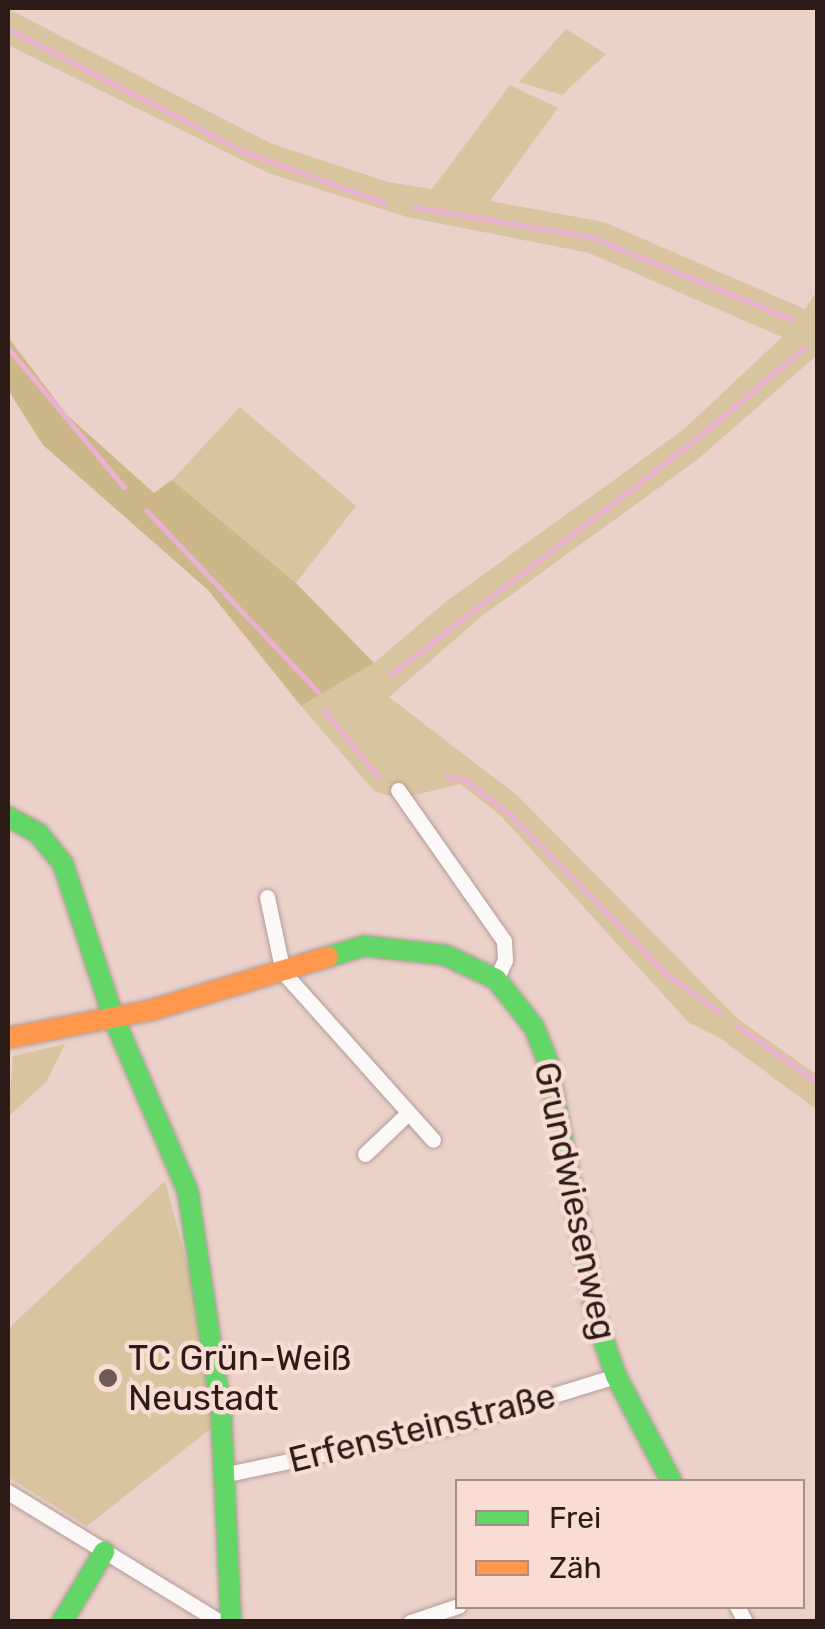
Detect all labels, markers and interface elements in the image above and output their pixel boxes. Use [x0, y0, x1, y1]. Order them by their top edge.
street label: Grundwiesenweg [525, 1058, 625, 1344]
place label: TC Grün-Weiß Neustadt [128, 1337, 351, 1419]
marker: TC Grün-Weiß Neustadt [97, 1367, 119, 1389]
street label: Erfensteinstraße [284, 1375, 560, 1481]
legend [455, 1479, 805, 1609]
text: Frei [549, 1500, 601, 1536]
text: Zäh [549, 1550, 602, 1586]

